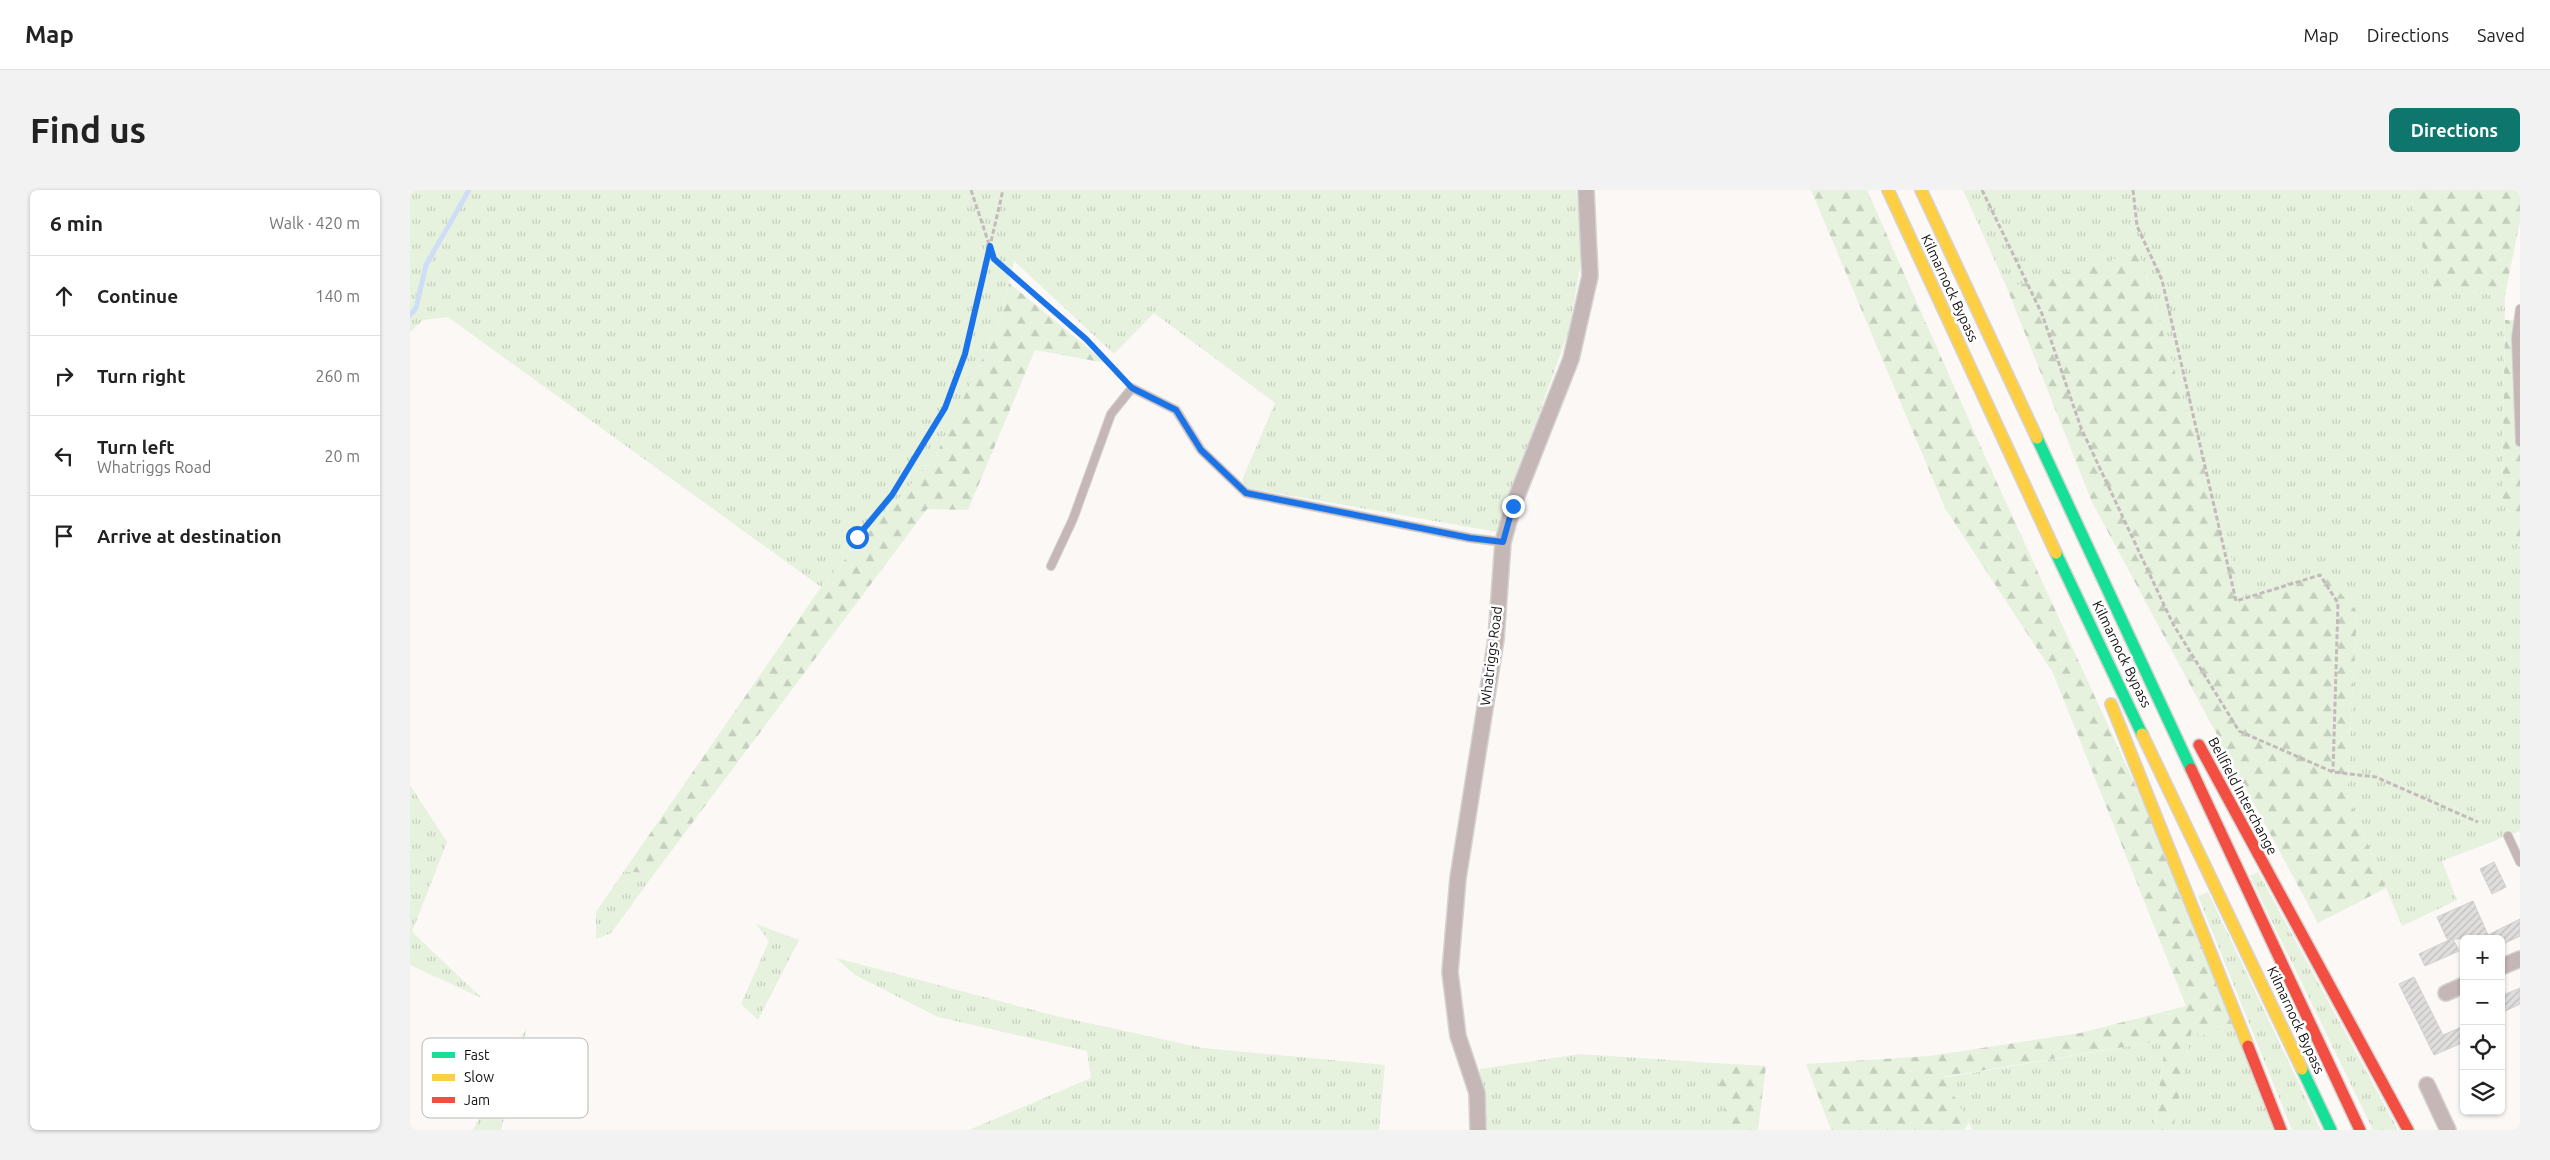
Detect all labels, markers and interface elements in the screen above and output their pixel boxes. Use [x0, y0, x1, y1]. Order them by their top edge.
text: Map [25, 21, 74, 48]
text: Map [2303, 25, 2339, 45]
text: Directions [2367, 25, 2449, 45]
text: Saved [2477, 25, 2525, 45]
button: Directions [2389, 108, 2520, 152]
text: Find us [30, 110, 146, 150]
text: 6 min [50, 211, 103, 235]
text: Walk · 420 m [269, 214, 360, 232]
street label: Kilmarnock Bypass [1918, 232, 1982, 344]
icon: ahead [50, 282, 78, 310]
text: Continue [97, 285, 178, 307]
text: 140 m [315, 287, 360, 305]
icon: right [50, 362, 78, 390]
text: Turn right [97, 365, 185, 387]
text: 260 m [315, 367, 360, 385]
text: Turn left [97, 436, 175, 458]
icon: left [50, 442, 78, 470]
text: 20 m [324, 447, 360, 465]
text: Whatriggs Road [97, 458, 211, 476]
route end [1502, 495, 1525, 518]
icon: arrive [50, 522, 78, 550]
text: Arrive at destination [97, 525, 282, 547]
route start [846, 526, 869, 549]
street label: Kilmarnock Bypass [2089, 598, 2155, 710]
street label: Whatriggs Road [1477, 605, 1505, 707]
street label: Bellfield Interchange [2205, 734, 2281, 858]
map controls [2460, 935, 2505, 1115]
button: + [2460, 935, 2505, 980]
street label: Kilmarnock Bypass [2264, 964, 2328, 1076]
button: − [2460, 980, 2505, 1025]
button: locate [2460, 1025, 2505, 1070]
legend [422, 1038, 588, 1118]
text: Fast [464, 1047, 490, 1063]
text: Slow [464, 1069, 494, 1085]
button: layers [2460, 1070, 2505, 1115]
text: Jam [464, 1092, 490, 1108]

